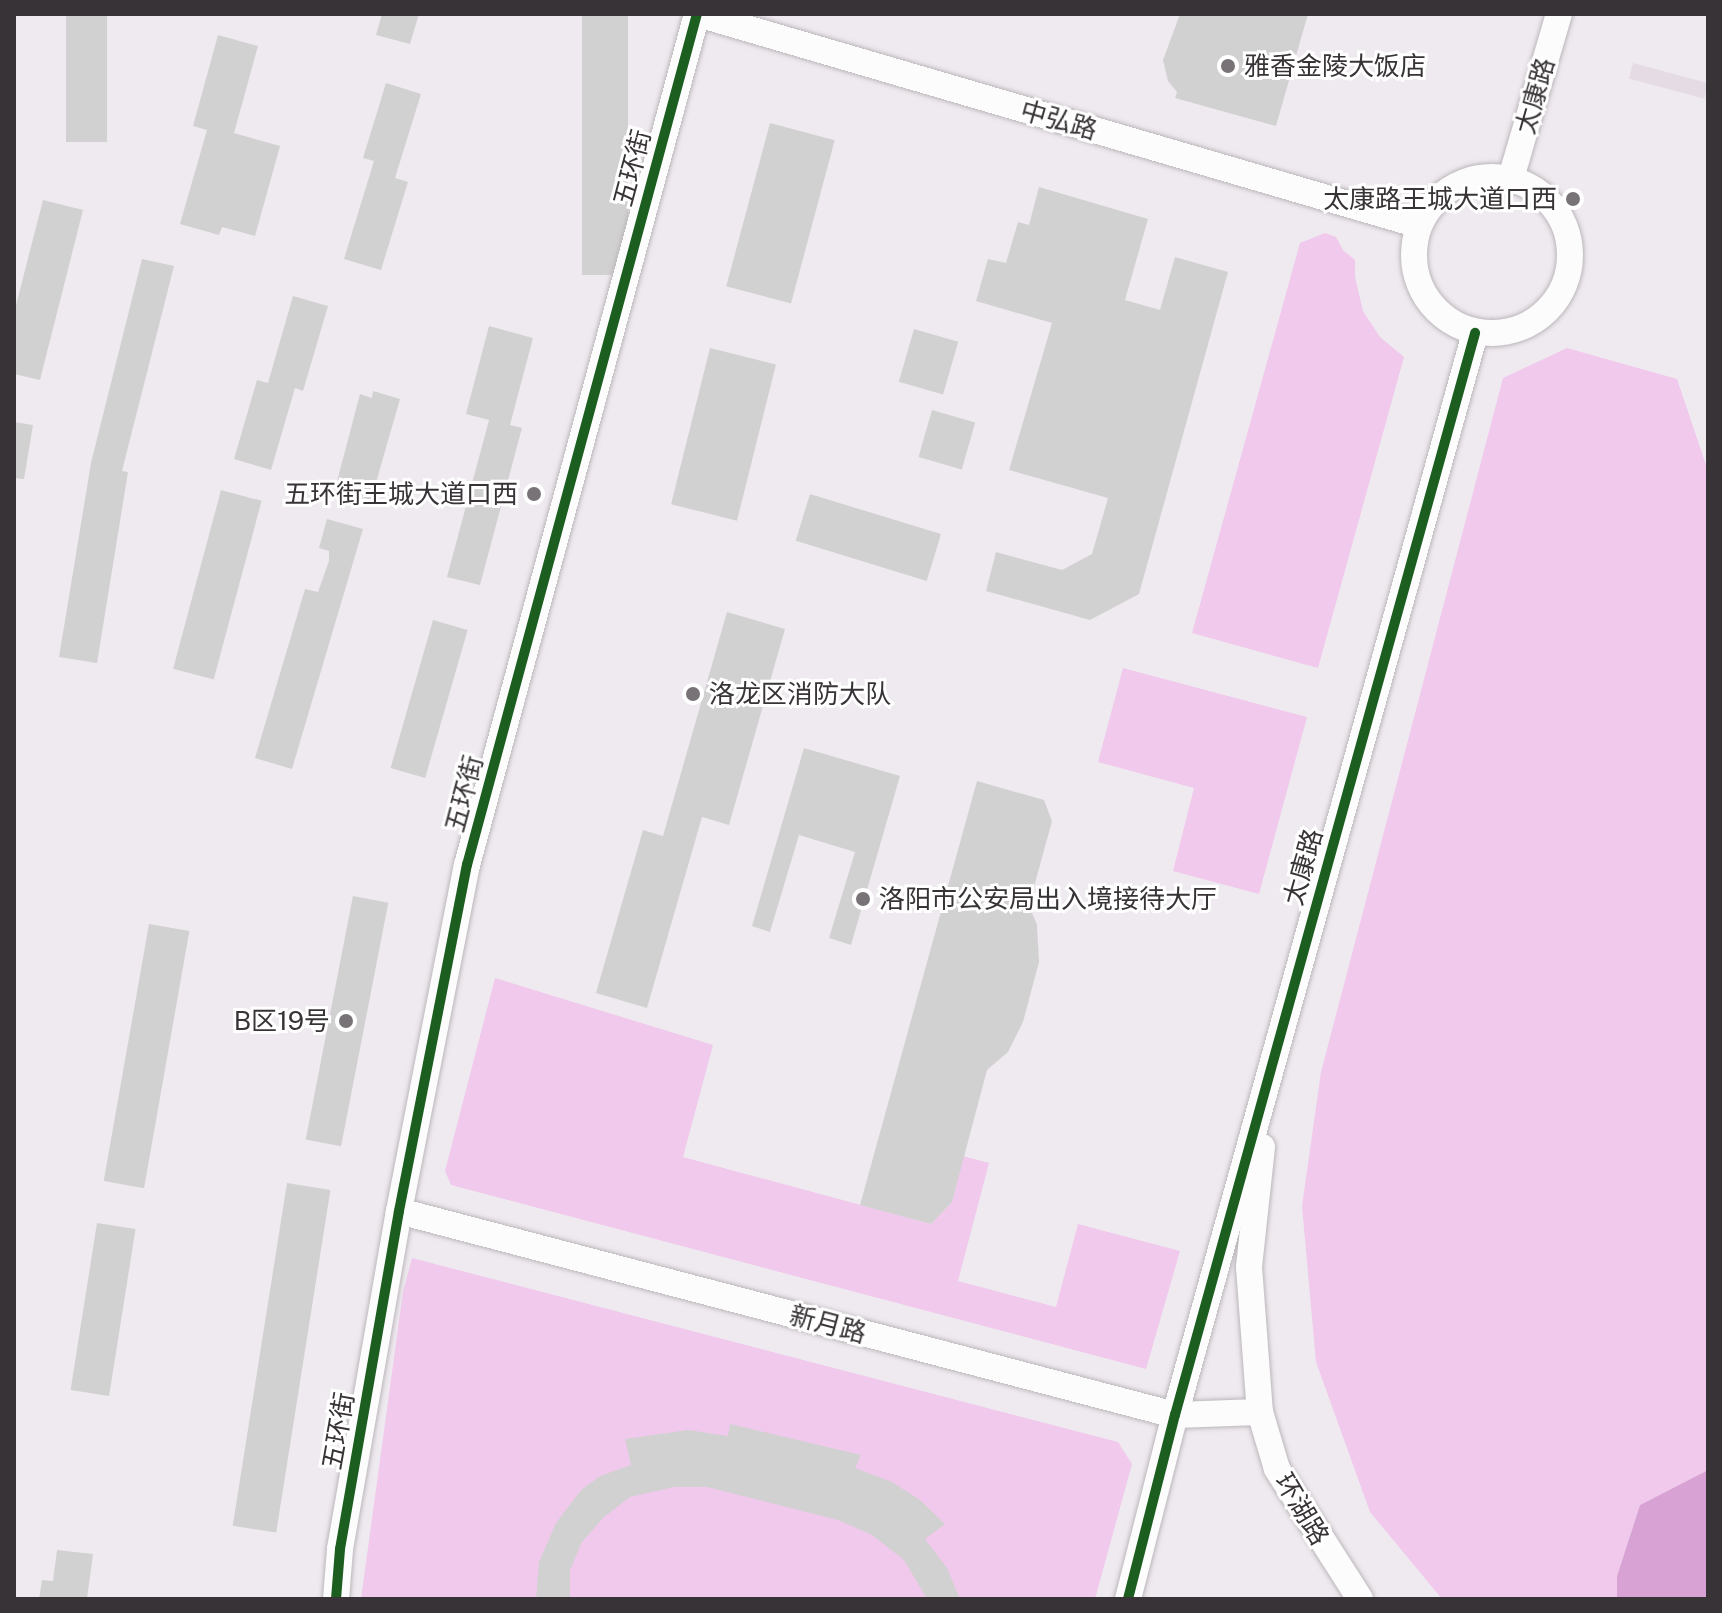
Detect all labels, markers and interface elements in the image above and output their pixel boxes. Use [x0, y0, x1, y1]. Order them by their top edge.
place label: 雅香金陵大饭店 [1244, 50, 1426, 82]
street label: 太康路 [1509, 54, 1561, 138]
marker: 雅香金陵大饭店 [1219, 57, 1237, 75]
street label: 中弘路 [1017, 94, 1101, 146]
street label: 五环街 [607, 126, 657, 210]
place label: 太康路王城大道口西 [1323, 183, 1557, 215]
marker: 太康路王城大道口西 [1564, 190, 1582, 208]
place label: 五环街王城大道口西 [284, 478, 518, 510]
marker: 五环街王城大道口西 [525, 485, 543, 503]
place label: 洛龙区消防大队 [709, 678, 891, 710]
marker: 洛龙区消防大队 [684, 685, 702, 703]
street label: 五环街 [439, 752, 489, 836]
street label: 太康路 [1277, 825, 1329, 909]
place label: 洛阳市公安局出入境接待大厅 [879, 883, 1217, 915]
marker: 洛阳市公安局出入境接待大厅 [854, 890, 872, 908]
place label: B区19号 [234, 1005, 330, 1037]
marker: B区19号 [337, 1012, 355, 1030]
street label: 新月路 [786, 1299, 870, 1349]
street label: 五环街 [316, 1390, 360, 1472]
street label: 环湖路 [1269, 1468, 1335, 1550]

